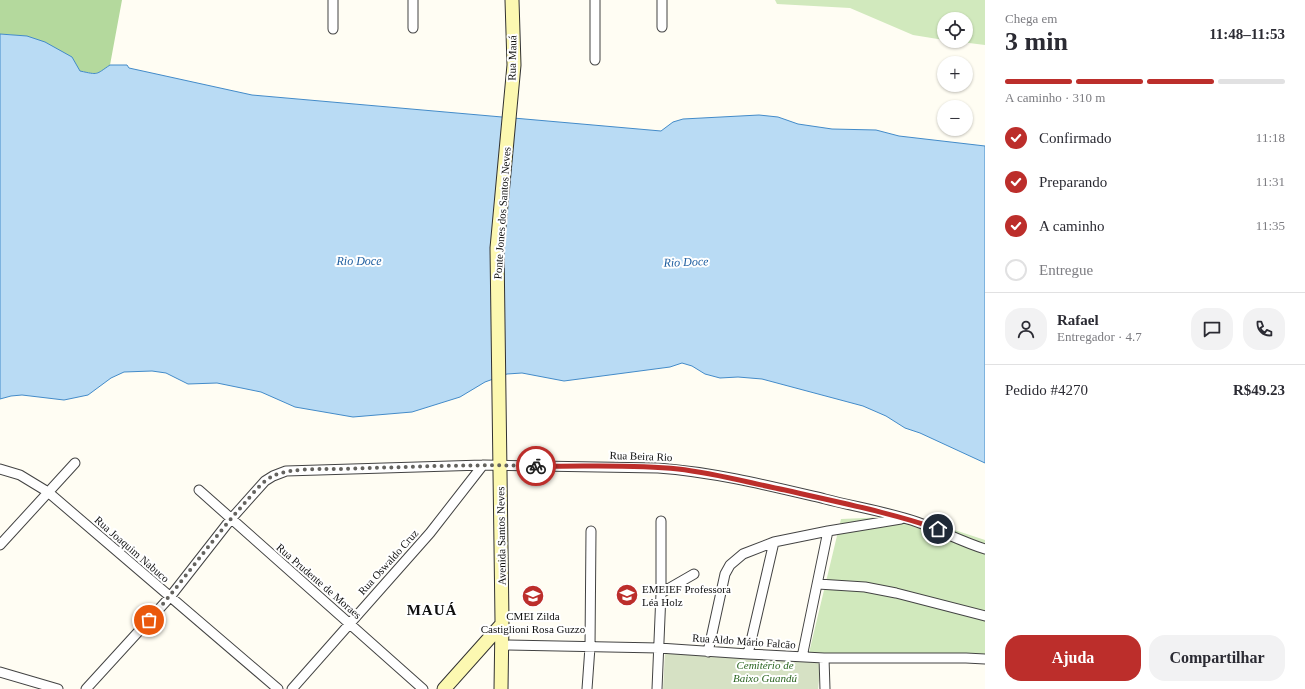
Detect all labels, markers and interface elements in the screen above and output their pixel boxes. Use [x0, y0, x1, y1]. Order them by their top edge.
text: Chega em [1005, 11, 1057, 26]
map controls [937, 12, 973, 136]
button: locate [937, 12, 973, 48]
text: 11:48–11:53 [1209, 26, 1285, 42]
text: 3 min [1005, 27, 1068, 56]
street label: Rua Mauá [506, 35, 518, 81]
button: + [937, 56, 973, 92]
text: A caminho · 310 m [1005, 90, 1105, 105]
button: − [937, 100, 973, 136]
icon: check [1005, 127, 1027, 149]
text: Confirmado [1039, 130, 1112, 146]
text: 11:18 [1256, 130, 1285, 145]
street label: Ponte Jones dos Santos Neves [491, 146, 513, 280]
icon: check [1005, 171, 1027, 193]
text: Preparando [1039, 174, 1107, 190]
text: 11:31 [1256, 174, 1285, 189]
icon: check [1005, 215, 1027, 237]
text: A caminho [1039, 218, 1104, 234]
text: 11:35 [1256, 218, 1285, 233]
water label: Rio Doce [336, 254, 382, 268]
water label: Rio Doce [662, 254, 709, 270]
text: Entregue [1039, 262, 1093, 278]
button: person [1005, 308, 1047, 350]
button: chat [1191, 308, 1233, 350]
button: phone [1243, 308, 1285, 350]
text: Rafael [1057, 312, 1099, 328]
text: Entregador · 4.7 [1057, 329, 1142, 344]
text: Pedido #4270 [1005, 382, 1088, 398]
text: R$49.23 [1233, 382, 1285, 398]
courier [516, 446, 556, 486]
street label: Rua Beira Rio [609, 449, 673, 463]
icon: bike [525, 455, 547, 477]
street label: Avenida Santos Neves [494, 487, 508, 585]
pin [921, 512, 955, 546]
street label: Rua Joaquim Nabuco [92, 513, 172, 585]
icon: home [927, 518, 949, 540]
street label: Rua Oswaldo Cruz [356, 527, 421, 597]
street label: Rua Prudente de Moraes [274, 541, 364, 621]
school or university icon: EMEIEF Professora Léa Holz [614, 582, 640, 608]
school or university icon: CMEI Zilda Castiglioni Rosa Guzzo [520, 583, 546, 609]
place label: EMEIEF Professora Léa Holz [642, 583, 731, 608]
district label: MAUÁ [407, 602, 457, 618]
pin [132, 603, 166, 637]
icon: bag [138, 609, 160, 631]
place label: CMEI Zilda Castiglioni Rosa Guzzo [481, 610, 586, 635]
street label: Rua Aldo Mário Falcão [692, 631, 797, 651]
button: Ajuda [1005, 635, 1141, 681]
button: Compartilhar [1149, 635, 1285, 681]
park label: Cemitério de Baixo Guandú [733, 659, 797, 684]

